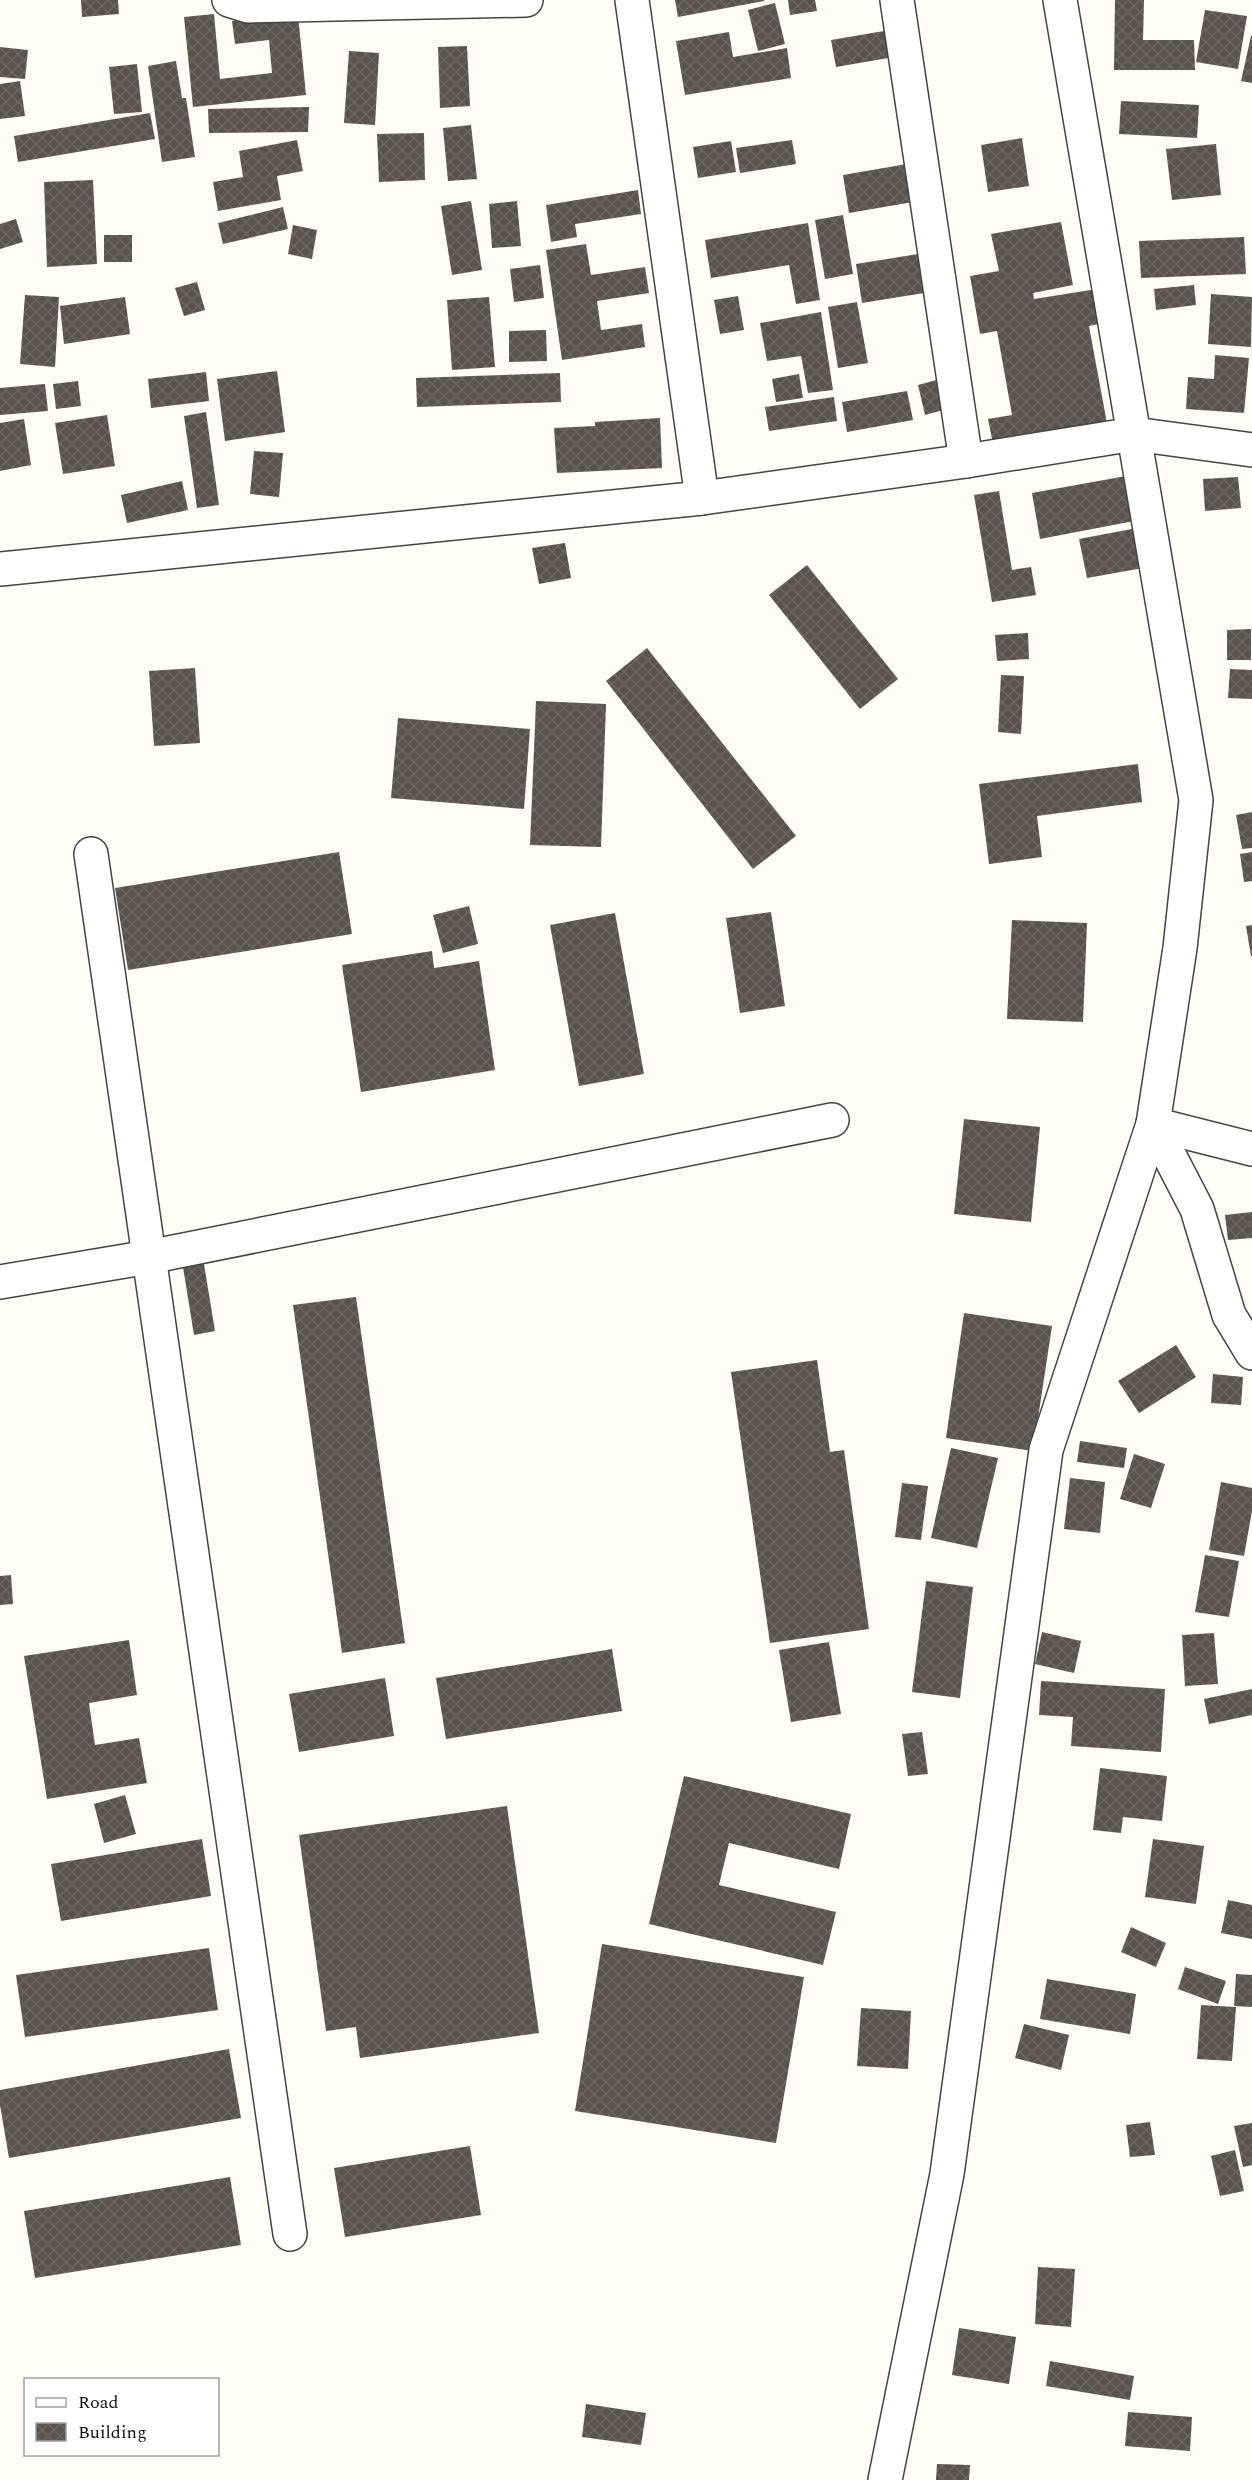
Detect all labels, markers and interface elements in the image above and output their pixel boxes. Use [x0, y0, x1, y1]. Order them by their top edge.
legend [24, 2378, 219, 2456]
text: Road [78, 2389, 119, 2416]
text: Building [78, 2419, 147, 2446]

